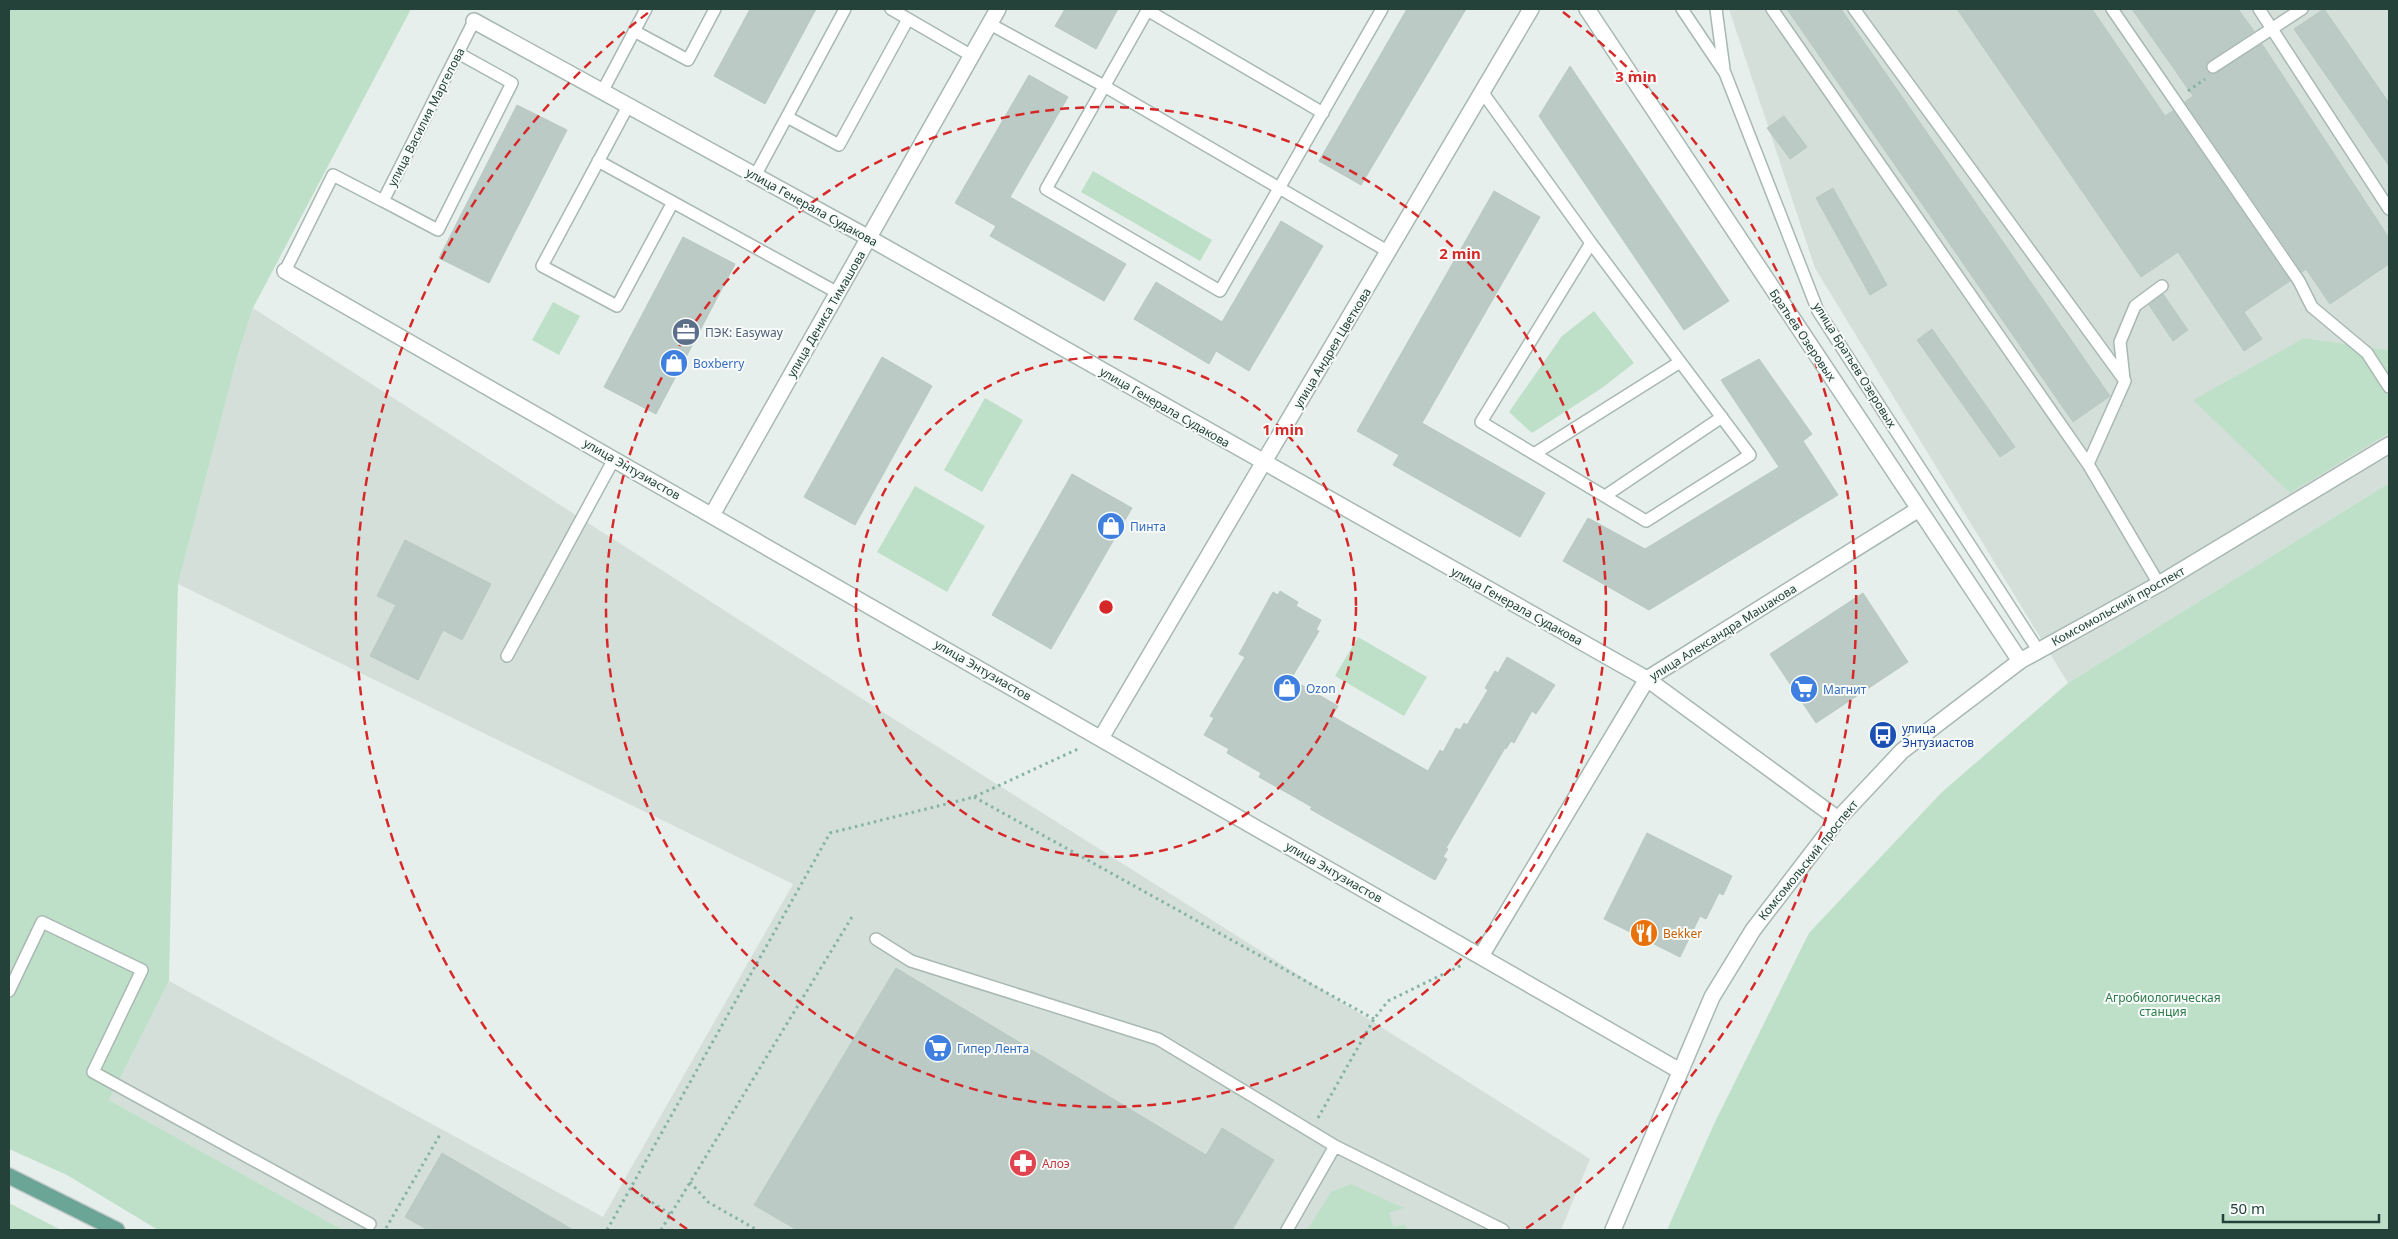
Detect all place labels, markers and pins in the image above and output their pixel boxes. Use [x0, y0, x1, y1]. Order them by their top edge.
office icon: ПЭК: Easyway [671, 317, 701, 347]
place label: ПЭК: Easyway [705, 324, 784, 341]
shop icon: Boxberry [659, 348, 689, 378]
place label: Boxberry [693, 355, 745, 372]
shop icon: Пинта [1096, 511, 1126, 541]
place label: Пинта [1130, 518, 1166, 535]
centre of rings [1097, 598, 1115, 616]
shop icon: Ozon [1272, 673, 1302, 703]
supermarket icon: Магнит [1789, 674, 1819, 704]
place label: Ozon [1306, 680, 1336, 697]
place label: Магнит [1823, 681, 1867, 698]
bus stop icon: улица Энтузиастов [1868, 720, 1898, 750]
place label: улица Энтузиастов [1902, 720, 1974, 751]
restaurant icon: Bekker [1629, 918, 1659, 948]
place label: Bekker [1663, 925, 1702, 942]
supermarket icon: Гипер Лента [923, 1033, 953, 1063]
place label: Гипер Лента [957, 1040, 1029, 1057]
pharmacy icon: Алоэ [1008, 1148, 1038, 1178]
place label: Алоэ [1042, 1155, 1070, 1172]

